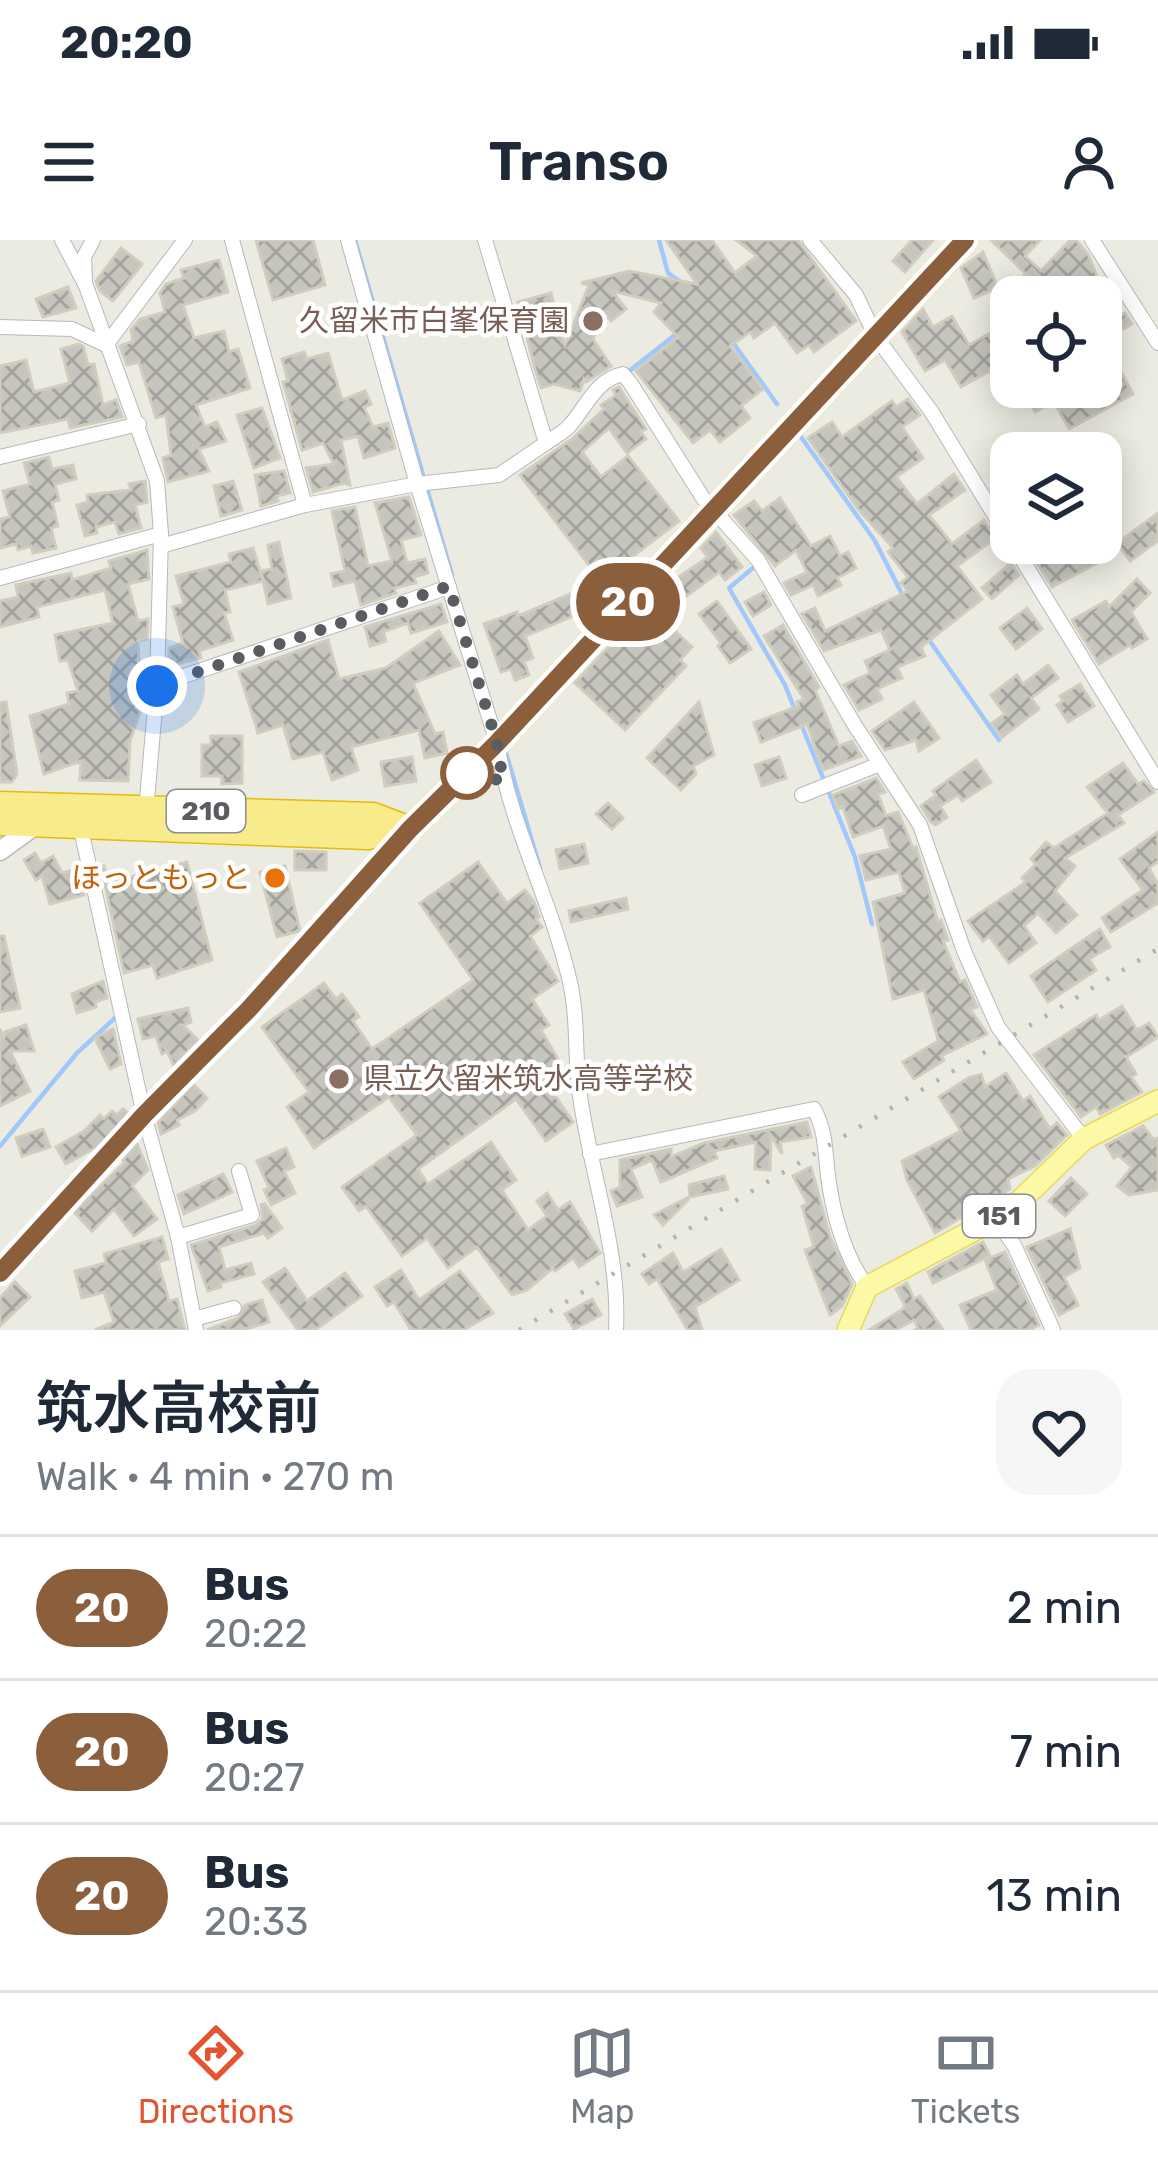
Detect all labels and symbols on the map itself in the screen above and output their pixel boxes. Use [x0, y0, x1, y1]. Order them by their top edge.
place label: 久留米市白峯保育園 [299, 303, 569, 339]
marker: 久留米市白峯保育園 [580, 308, 606, 334]
line badge: 20 [574, 563, 682, 641]
your location [127, 656, 187, 716]
unlabelled marker [442, 748, 492, 798]
road number: 210 [167, 790, 245, 832]
place label: ほっともっと [71, 860, 251, 896]
marker: ほっともっと [262, 865, 288, 891]
place label: 県立久留米筑水高等学校 [363, 1061, 693, 1097]
marker: 県立久留米筑水高等学校 [326, 1066, 352, 1092]
road number: 151 [963, 1195, 1035, 1237]

